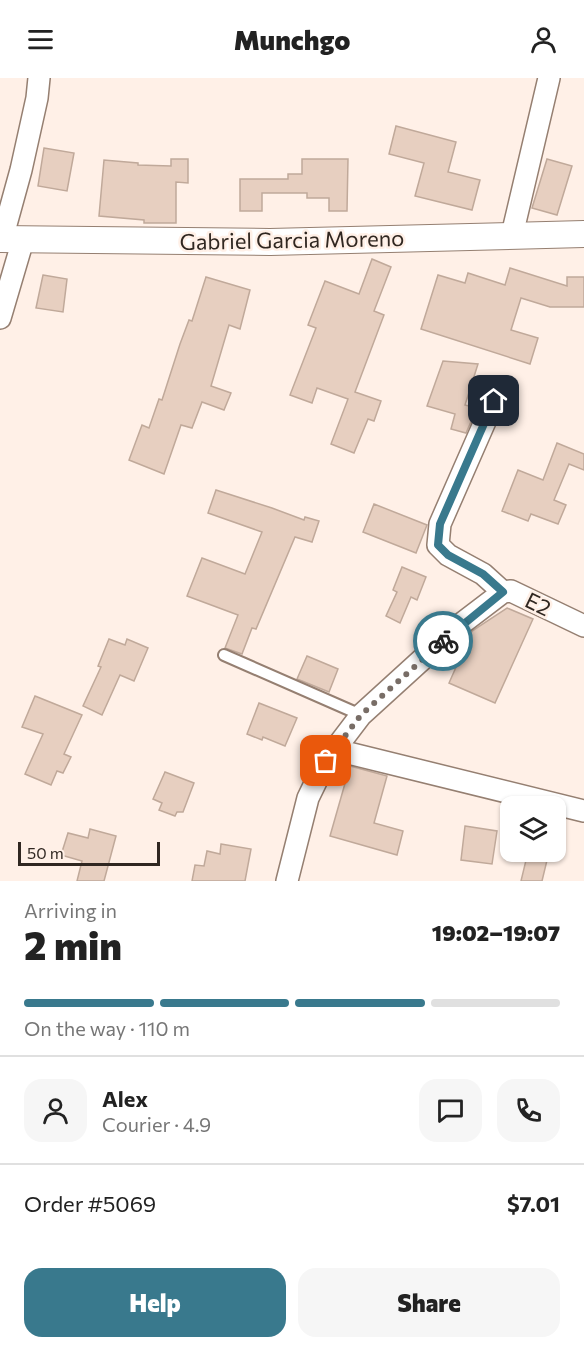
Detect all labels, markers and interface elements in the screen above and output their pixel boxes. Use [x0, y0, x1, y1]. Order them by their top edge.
icon: menu [24, 23, 57, 56]
text: Munchgo [234, 23, 350, 56]
icon: person [527, 23, 560, 56]
street label: Gabriel Garcia Moreno [179, 224, 405, 255]
pin [468, 375, 519, 426]
icon: home [477, 384, 510, 417]
street label: E2 [521, 586, 555, 621]
courier [413, 611, 473, 671]
icon: bike [427, 625, 460, 658]
pin [300, 735, 351, 786]
icon: bag [309, 744, 342, 777]
map controls [500, 796, 566, 862]
button: layers [500, 796, 566, 862]
scale bar [18, 839, 160, 866]
text: 50 m [27, 843, 64, 862]
text: Arriving in [24, 898, 117, 922]
text: 19:02–19:07 [432, 919, 560, 946]
text: 2 min [24, 920, 122, 968]
text: On the way · 110 m [24, 1016, 190, 1040]
button: person [24, 1079, 87, 1142]
button: chat [419, 1079, 482, 1142]
button: phone [497, 1079, 560, 1142]
text: Alex [102, 1085, 148, 1112]
text: Courier · 4.9 [102, 1112, 211, 1136]
text: Order #5069 [24, 1190, 156, 1217]
text: $7.01 [507, 1190, 560, 1217]
button: Help [24, 1268, 286, 1337]
button: Share [298, 1268, 560, 1337]

